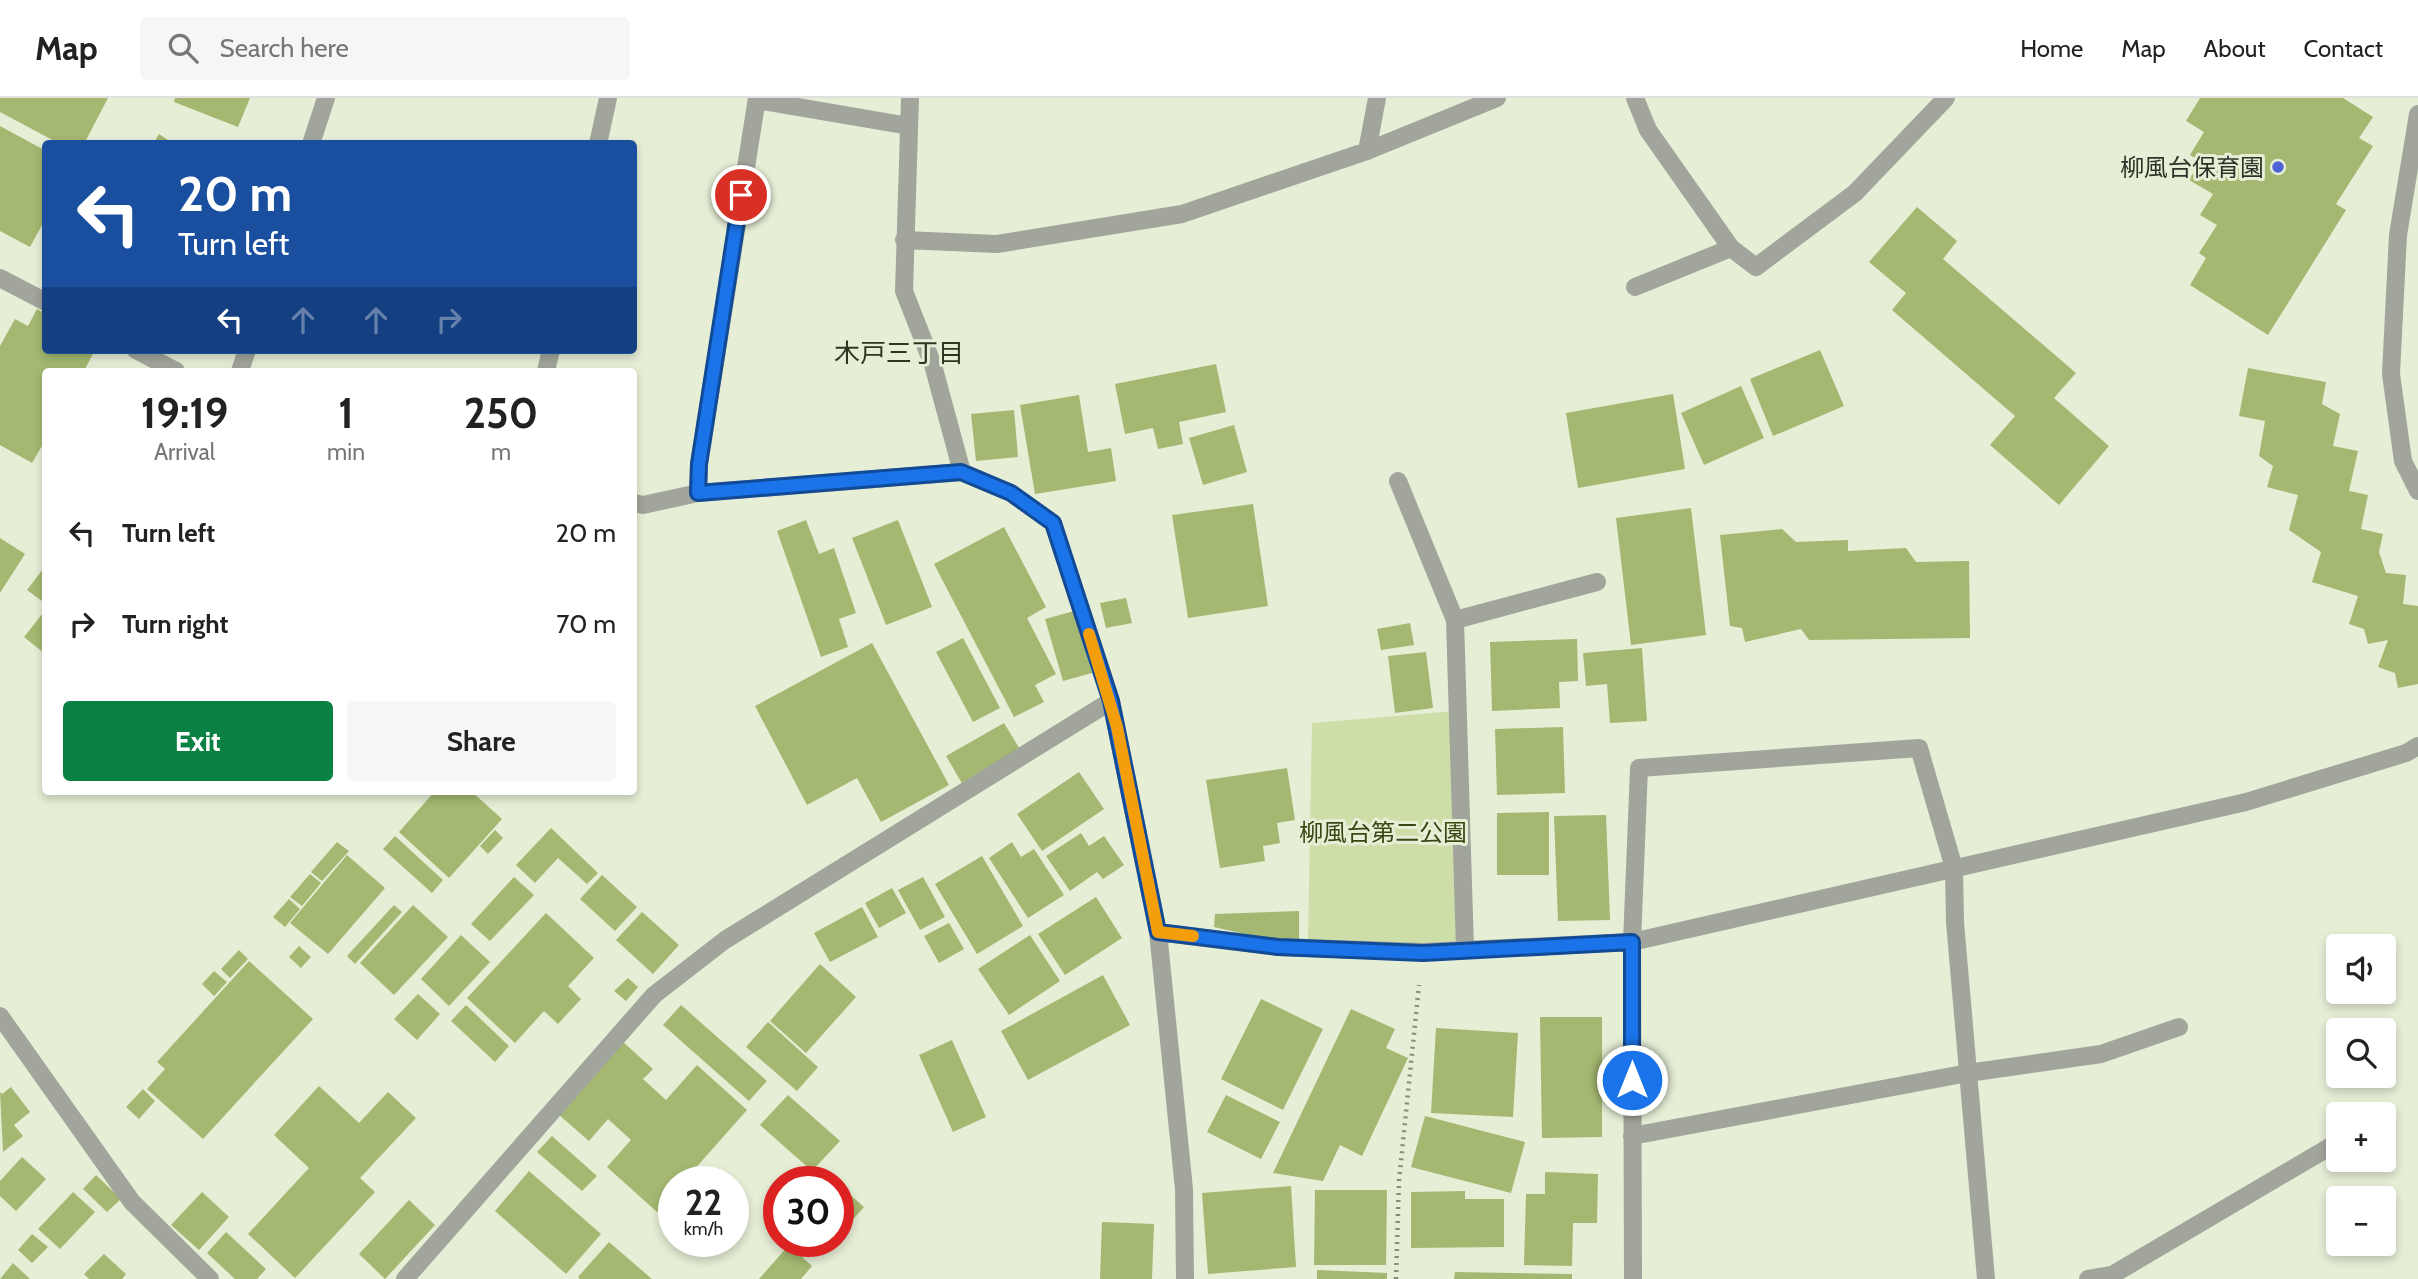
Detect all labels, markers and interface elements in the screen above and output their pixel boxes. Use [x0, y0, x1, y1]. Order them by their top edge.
search box [140, 17, 630, 80]
text: Map [35, 28, 98, 68]
icon: search [164, 29, 202, 67]
text: Search here [220, 32, 349, 64]
text: Home [2020, 34, 2083, 63]
text: Map [2121, 34, 2166, 63]
text: About [2204, 34, 2266, 63]
text: Contact [2304, 34, 2383, 63]
place label: 柳風台保育園 [2120, 153, 2264, 182]
marker: 柳風台保育園 [2270, 159, 2286, 175]
text: 20 m [178, 164, 292, 223]
pin [711, 165, 771, 225]
icon: left [63, 168, 154, 259]
icon: arrive [722, 176, 760, 214]
text: Turn left [178, 224, 289, 263]
icon: left [211, 301, 249, 339]
icon: ahead [284, 301, 322, 339]
icon: ahead [357, 301, 395, 339]
icon: right [430, 301, 468, 339]
district label: 木戸三丁目 [834, 337, 964, 369]
text: 19:19 [141, 387, 228, 439]
text: 1 [338, 387, 354, 439]
text: 250 [464, 387, 538, 439]
text: Arrival [154, 438, 215, 466]
text: min [327, 438, 365, 466]
text: m [491, 438, 511, 466]
icon: left [63, 514, 101, 552]
text: Turn left [122, 517, 215, 549]
text: 20 m [556, 517, 616, 549]
icon: right [63, 605, 101, 643]
text: Turn right [122, 608, 228, 640]
text: 70 m [556, 608, 616, 640]
button: Exit [63, 701, 333, 781]
button: Share [347, 701, 616, 781]
park label: 柳風台第二公園 [1299, 818, 1467, 847]
map controls [2326, 934, 2396, 1256]
button: sound [2326, 934, 2396, 1004]
button: search [2326, 1018, 2396, 1088]
position arrow [1595, 1043, 1669, 1117]
button: + [2326, 1102, 2396, 1172]
speed limit sign: 30 [763, 1166, 854, 1257]
text: 22 [685, 1181, 722, 1224]
button: − [2326, 1186, 2396, 1256]
text: km/h [684, 1218, 723, 1240]

